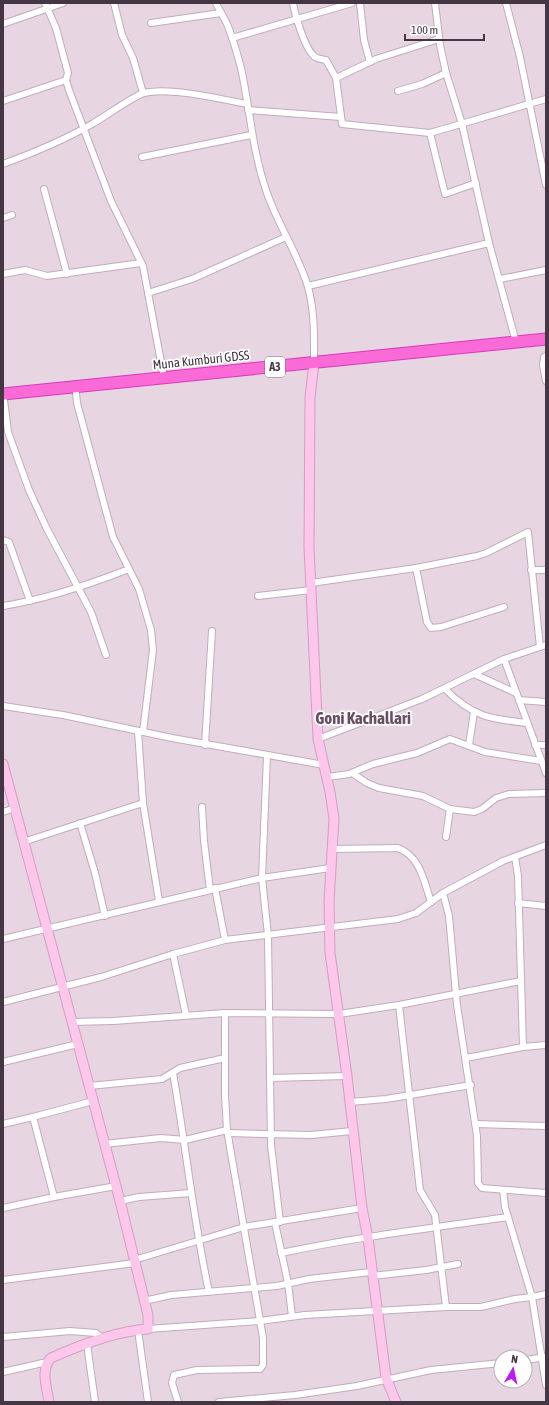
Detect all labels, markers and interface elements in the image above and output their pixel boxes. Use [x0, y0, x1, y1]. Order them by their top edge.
scale bar [405, 16, 484, 42]
text: 100 m [411, 23, 438, 37]
street label: Muna Kumburi GDSS [152, 347, 251, 373]
road number: A3 [265, 357, 285, 377]
district label: Goni Kachallari [315, 708, 411, 728]
north arrow [493, 1349, 533, 1389]
text: N [510, 1353, 519, 1366]

